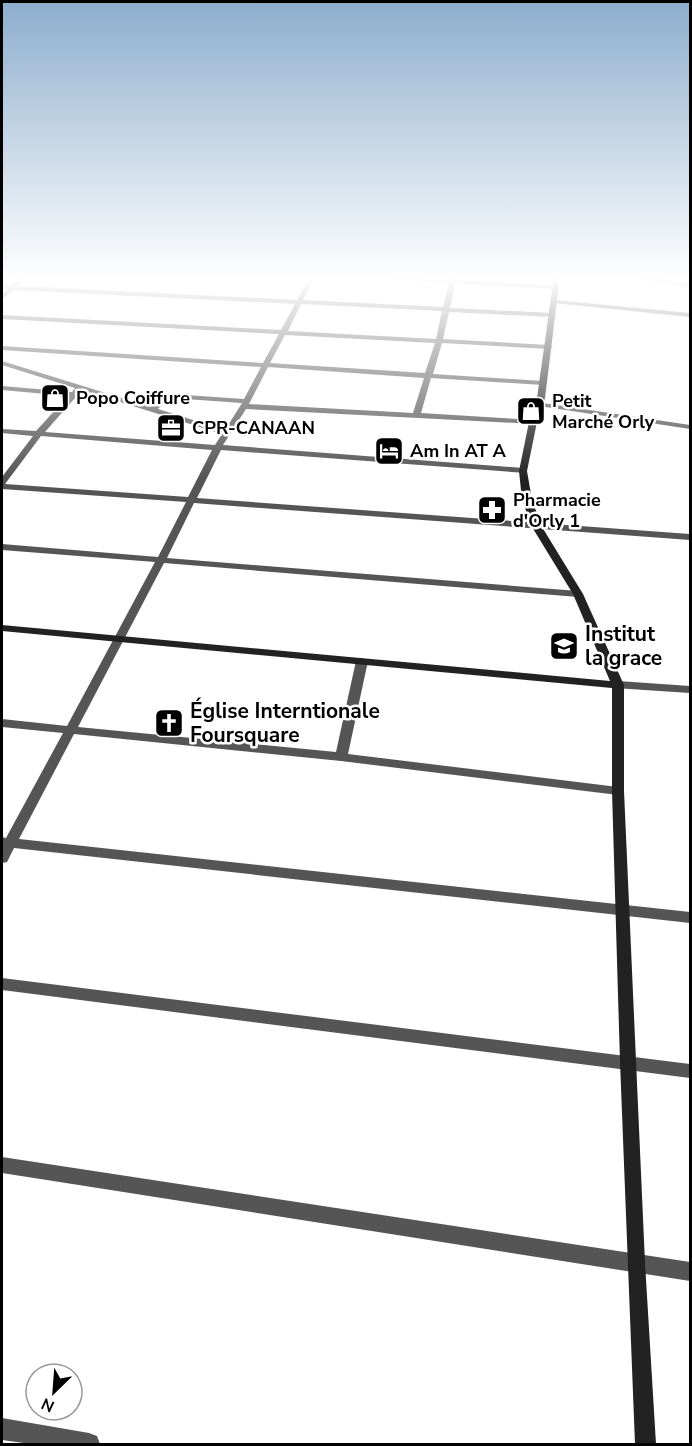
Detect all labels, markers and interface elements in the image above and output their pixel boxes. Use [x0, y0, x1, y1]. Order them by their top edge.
shop icon: Popo Coiffure [39, 382, 71, 414]
place label: Popo Coiffure [76, 386, 190, 410]
place label: Petit Marché Orly [552, 389, 655, 434]
shop icon: Petit Marché Orly [515, 395, 547, 427]
office icon: CPR-CANAAN [155, 412, 187, 444]
place label: CPR-CANAAN [192, 416, 315, 440]
hotel icon: Am In AT A [373, 435, 405, 467]
place label: Am In AT A [410, 439, 507, 463]
place label: Pharmacie d'Orly 1 [513, 488, 601, 533]
pharmacy icon: Pharmacie d'Orly 1 [476, 494, 508, 526]
place label: Institut la grace [585, 620, 662, 672]
school or university icon: Institut la grace [548, 630, 580, 662]
place label: Église Interntionale Foursquare [190, 697, 380, 749]
church icon: Église Interntionale Foursquare [153, 707, 185, 739]
north arrow [24, 1362, 84, 1422]
text: N [38, 1392, 58, 1417]

